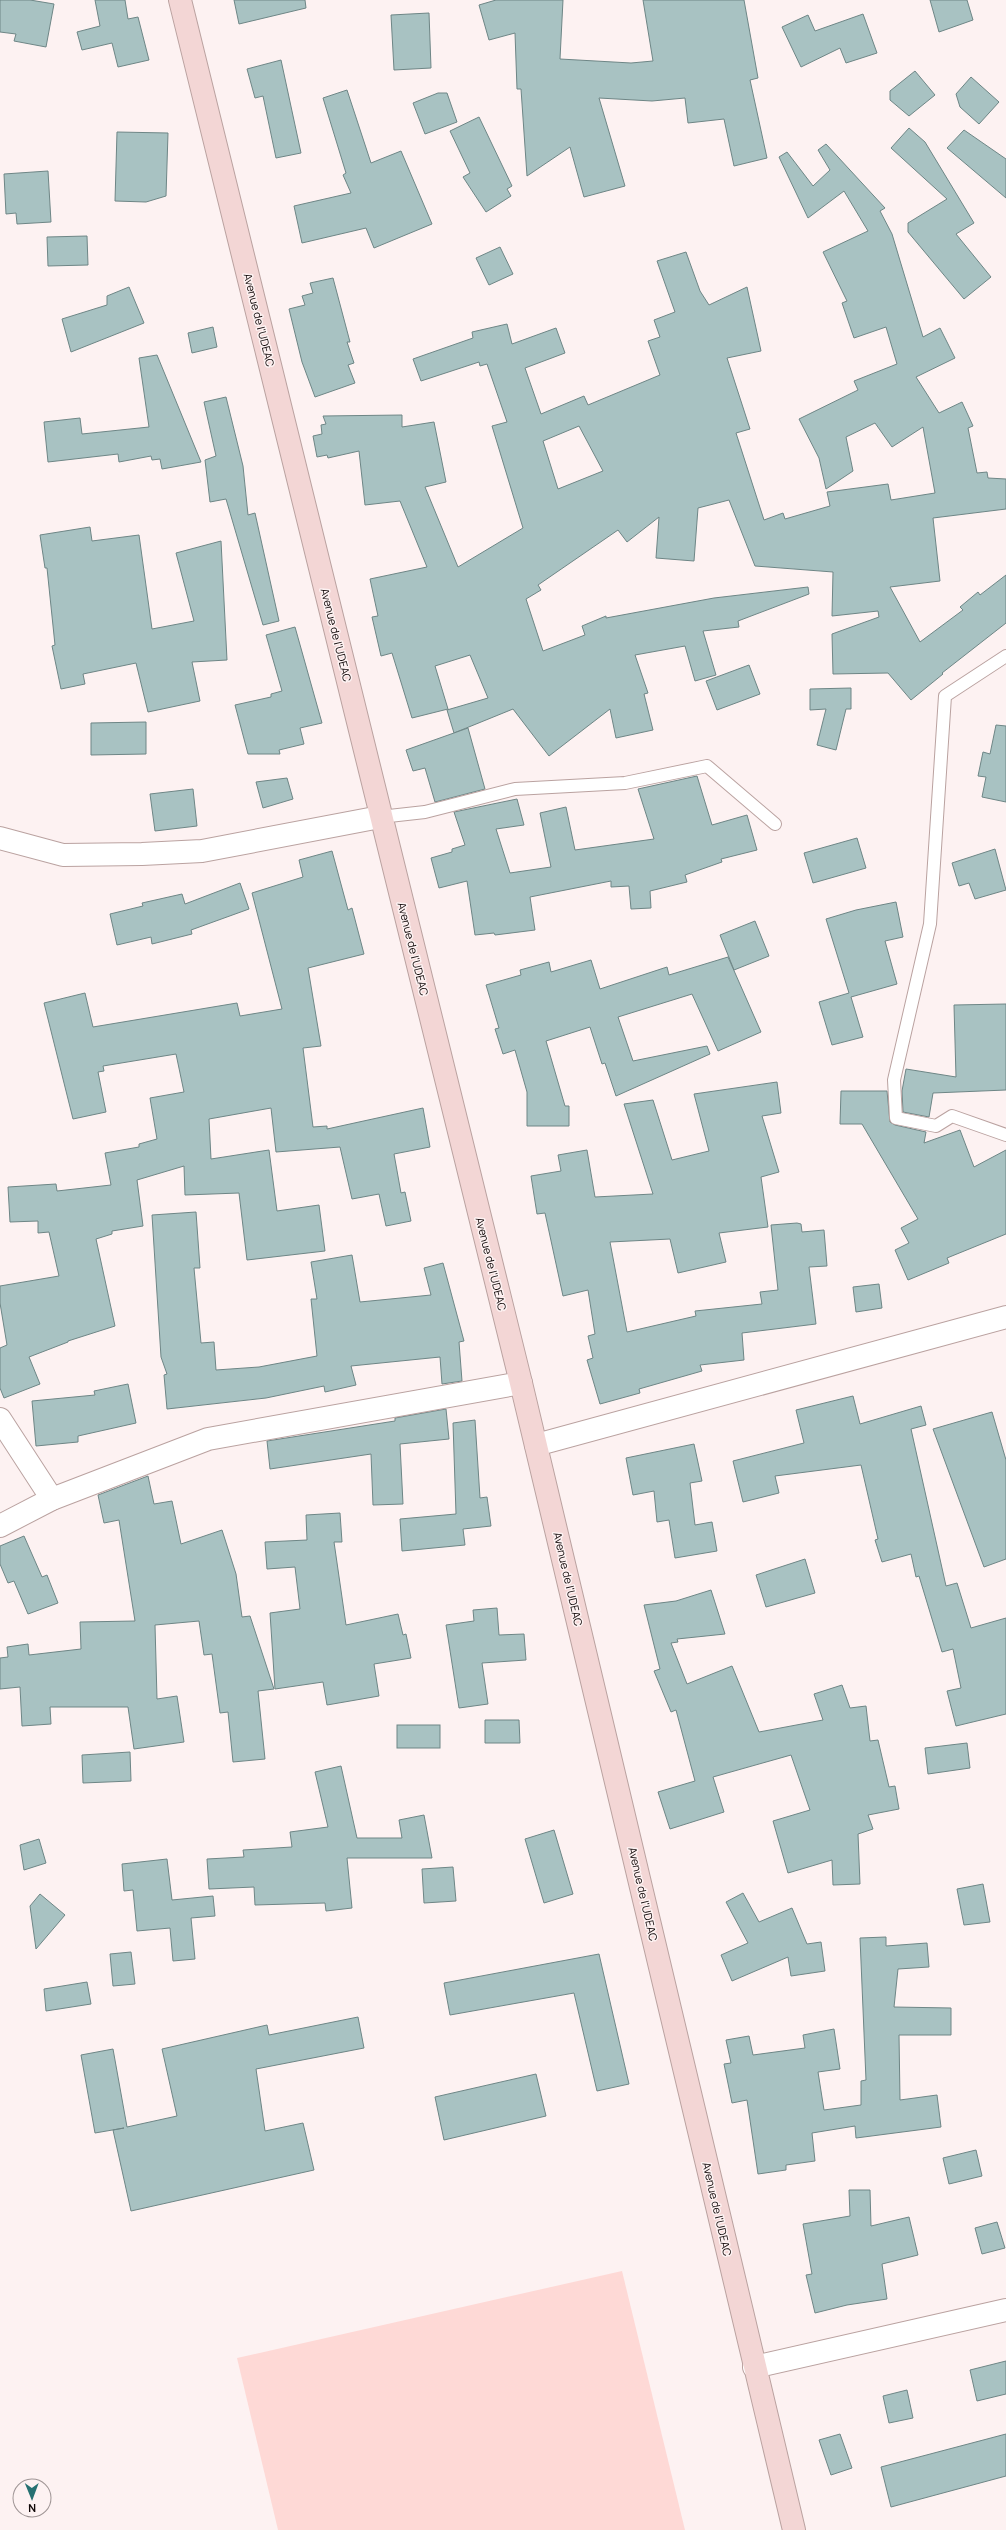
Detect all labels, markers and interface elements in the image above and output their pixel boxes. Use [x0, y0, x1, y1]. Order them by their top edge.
street label: Avenue de I'UDEAC [241, 272, 278, 368]
street label: Avenue de I'UDEAC [318, 587, 355, 683]
street label: Avenue de I'UDEAC [395, 901, 432, 997]
street label: Avenue de I'UDEAC [473, 1216, 510, 1312]
street label: Avenue de I'UDEAC [550, 1530, 587, 1627]
street label: Avenue de I'UDEAC [625, 1845, 662, 1942]
street label: Avenue de I'UDEAC [699, 2160, 736, 2257]
north arrow [12, 2478, 52, 2518]
text: N [28, 2501, 36, 2516]

